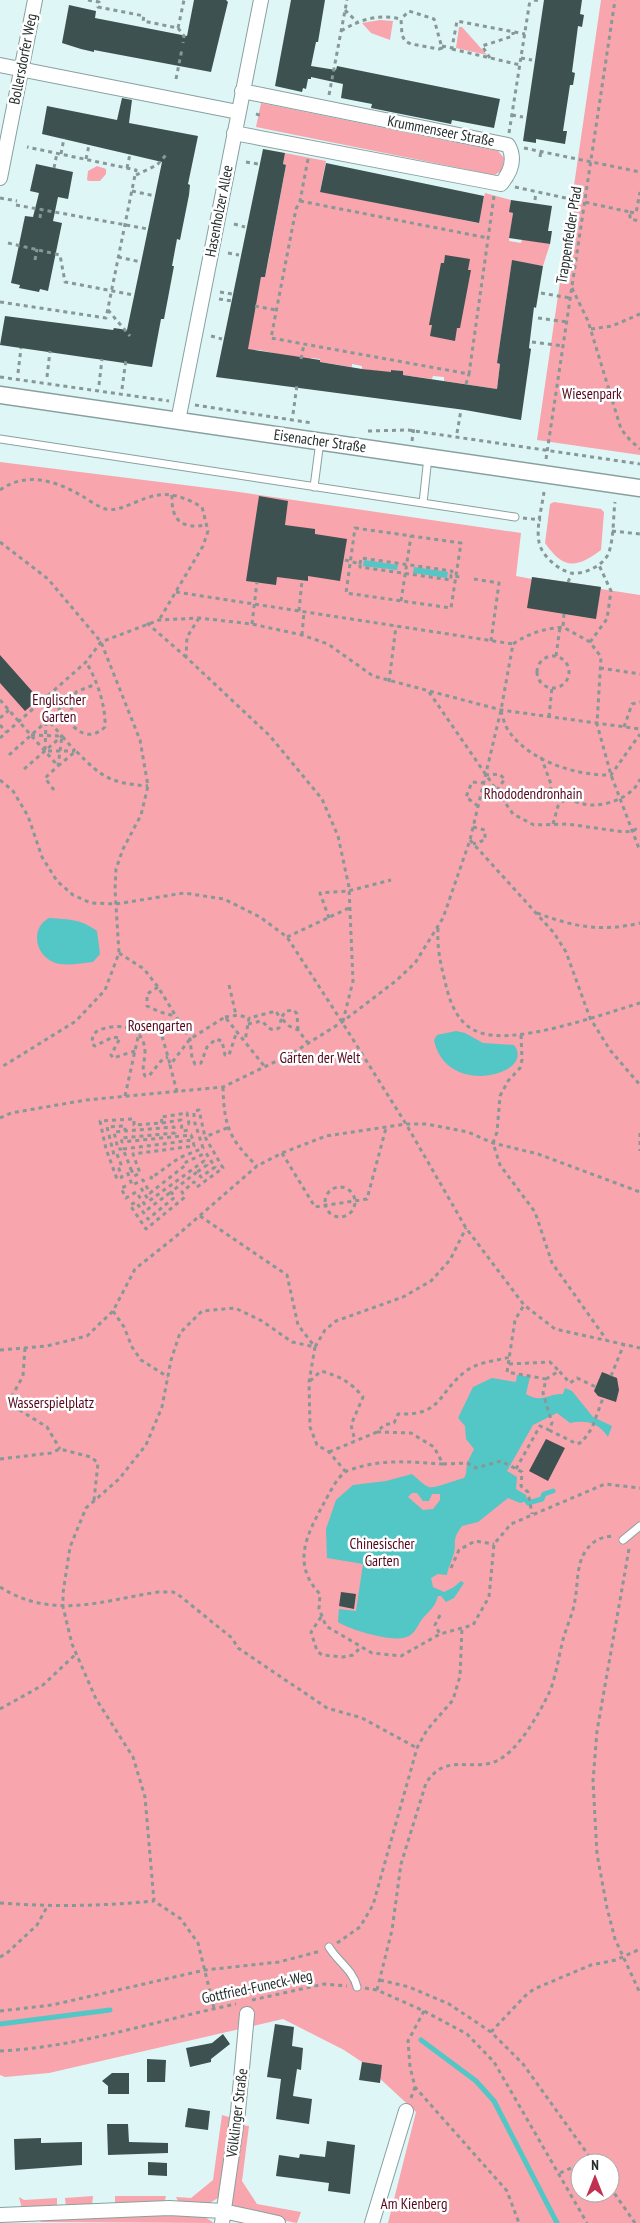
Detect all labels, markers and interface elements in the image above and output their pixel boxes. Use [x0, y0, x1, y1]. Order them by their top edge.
street label: Bollersdorfer Weg [4, 12, 41, 106]
street label: Krummenseer Straße [386, 111, 496, 150]
street label: Hasenholzer Allee [200, 163, 237, 258]
street label: Trappenfelder Pfad [551, 185, 586, 285]
park label: Wiesenpark [562, 384, 622, 403]
street label: Eisenacher Straße [273, 425, 368, 456]
park label: Englischer Garten [32, 690, 87, 726]
park label: Rhododendronhain [484, 784, 582, 803]
park label: Rosengarten [128, 1016, 192, 1035]
park label: Gärten der Welt [280, 1048, 360, 1067]
park label: Wasserspielplatz [8, 1393, 94, 1412]
park label: Chinesischer Garten [349, 1534, 415, 1570]
street label: Gottfried-Funeck-Weg [200, 1965, 314, 2008]
street label: Völklinger Straße [221, 2067, 251, 2160]
north arrow [570, 2153, 620, 2203]
text: N [591, 2156, 599, 2174]
park label: Am Kienberg [381, 2194, 447, 2213]

